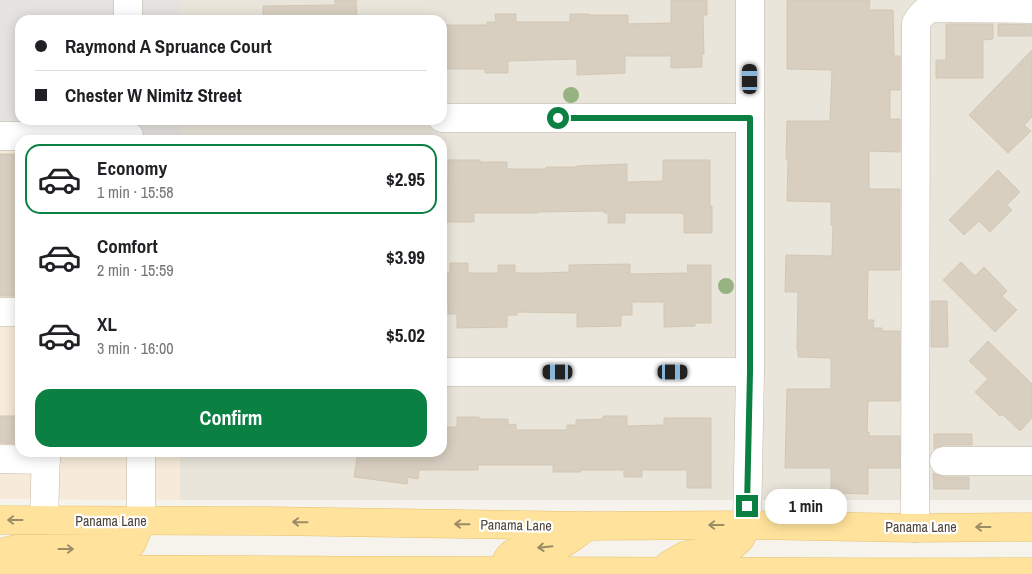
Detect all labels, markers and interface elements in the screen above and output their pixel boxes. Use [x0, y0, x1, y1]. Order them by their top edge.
text: Raymond A Spruance Court [65, 33, 272, 59]
car [742, 64, 757, 94]
text: Chester W Nimitz Street [65, 82, 242, 108]
route start [547, 107, 569, 129]
text: Economy [97, 155, 167, 181]
icon: car [37, 157, 82, 202]
text: $2.95 [386, 166, 425, 192]
text: 1 min · 15:58 [97, 181, 174, 203]
text: Comfort [97, 233, 158, 259]
icon: car [37, 235, 82, 280]
text: $3.99 [386, 244, 425, 270]
text: 2 min · 15:59 [97, 259, 174, 281]
text: XL [97, 311, 117, 337]
icon: car [37, 313, 82, 358]
text: $5.02 [386, 322, 425, 348]
text: 3 min · 16:00 [97, 337, 174, 359]
car [543, 365, 573, 380]
car [658, 365, 688, 380]
button: Confirm [35, 389, 427, 447]
callout: 1 min [764, 488, 847, 524]
route end [736, 495, 758, 517]
text: 1 min [789, 495, 823, 517]
street label: Panama Lane [75, 512, 147, 530]
one-way arrow [7, 515, 24, 525]
street label: Panama Lane [480, 515, 552, 535]
one-way arrow [292, 517, 308, 527]
street label: Panama Lane [885, 518, 957, 536]
one-way arrow [455, 519, 471, 529]
one-way arrow [708, 520, 724, 530]
one-way arrow [976, 522, 992, 532]
one-way arrow [537, 543, 553, 552]
one-way arrow [57, 544, 73, 554]

